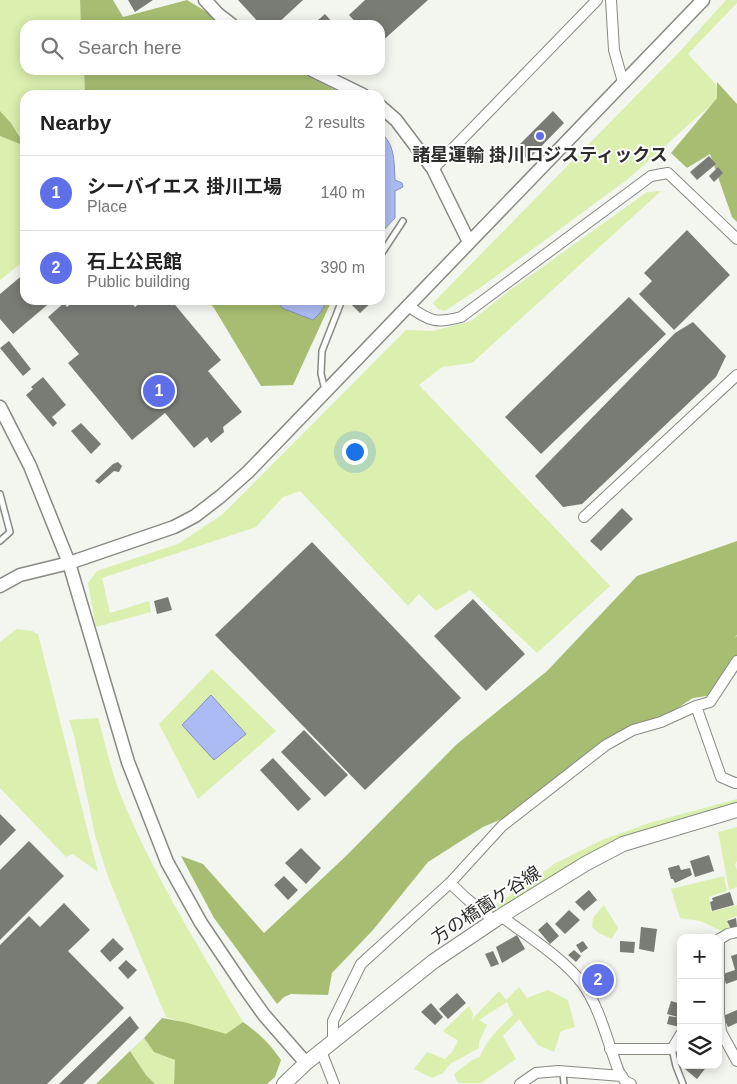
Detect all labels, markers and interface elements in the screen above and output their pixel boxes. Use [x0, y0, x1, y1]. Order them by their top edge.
search box [20, 20, 385, 75]
icon: search [38, 34, 66, 62]
text: Search here [78, 37, 182, 58]
text: Nearby [40, 111, 111, 134]
text: 2 results [305, 114, 365, 131]
marker: 諸星運輸 掛川ロジスティックス [534, 130, 546, 142]
place label: 諸星運輸 掛川ロジスティックス [412, 145, 668, 165]
text: シーバイエス 掛川工場 [87, 176, 282, 197]
text: 1 [52, 184, 60, 201]
text: 140 m [321, 184, 365, 201]
text: Place [87, 198, 127, 215]
text: 石上公民館 [87, 251, 182, 272]
text: 2 [52, 259, 60, 276]
text: 390 m [321, 259, 365, 276]
text: Public building [87, 273, 190, 290]
pin: 1 [143, 372, 175, 410]
your location [342, 439, 368, 465]
street label: 方の橋薗ケ谷線 [428, 862, 544, 948]
map controls [677, 934, 722, 1069]
button: + [677, 934, 722, 979]
pin: 2 [582, 961, 614, 999]
button: − [677, 979, 722, 1024]
button: layers [677, 1024, 722, 1069]

